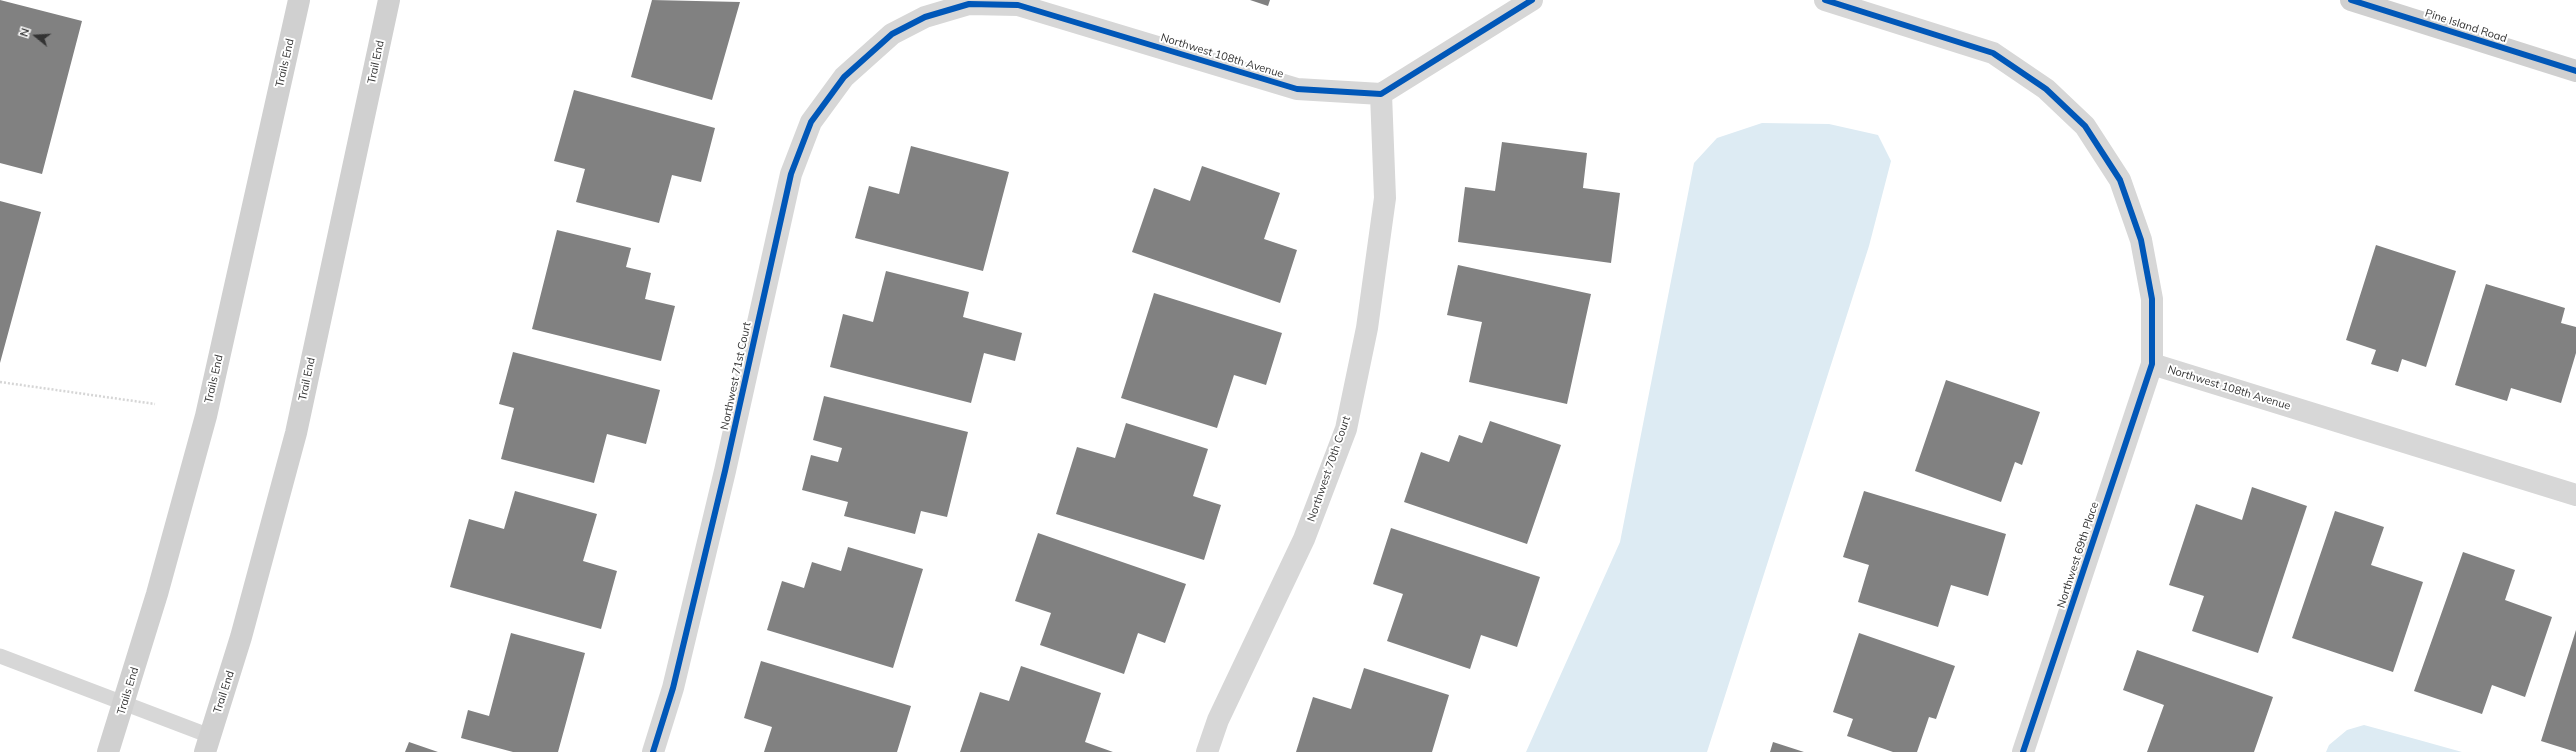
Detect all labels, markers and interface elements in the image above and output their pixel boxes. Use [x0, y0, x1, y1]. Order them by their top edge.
street label: Pine Island Road [2423, 7, 2509, 45]
north arrow [16, 16, 56, 56]
text: N [17, 26, 33, 38]
street label: Northwest 108th Avenue [1159, 31, 1285, 81]
street label: Trails End [273, 37, 297, 89]
street label: Trail End [365, 39, 387, 85]
street label: Northwest 71st Court [718, 321, 754, 431]
street label: Trails End [202, 353, 226, 405]
street label: Trail End [296, 356, 318, 402]
street label: Northwest 108th Avenue [2166, 363, 2292, 413]
street label: Northwest 70th Court [1305, 414, 1353, 524]
street label: Northwest 69th Place [2055, 500, 2101, 610]
street label: Trails End [114, 665, 142, 717]
street label: Trail End [211, 669, 237, 715]

